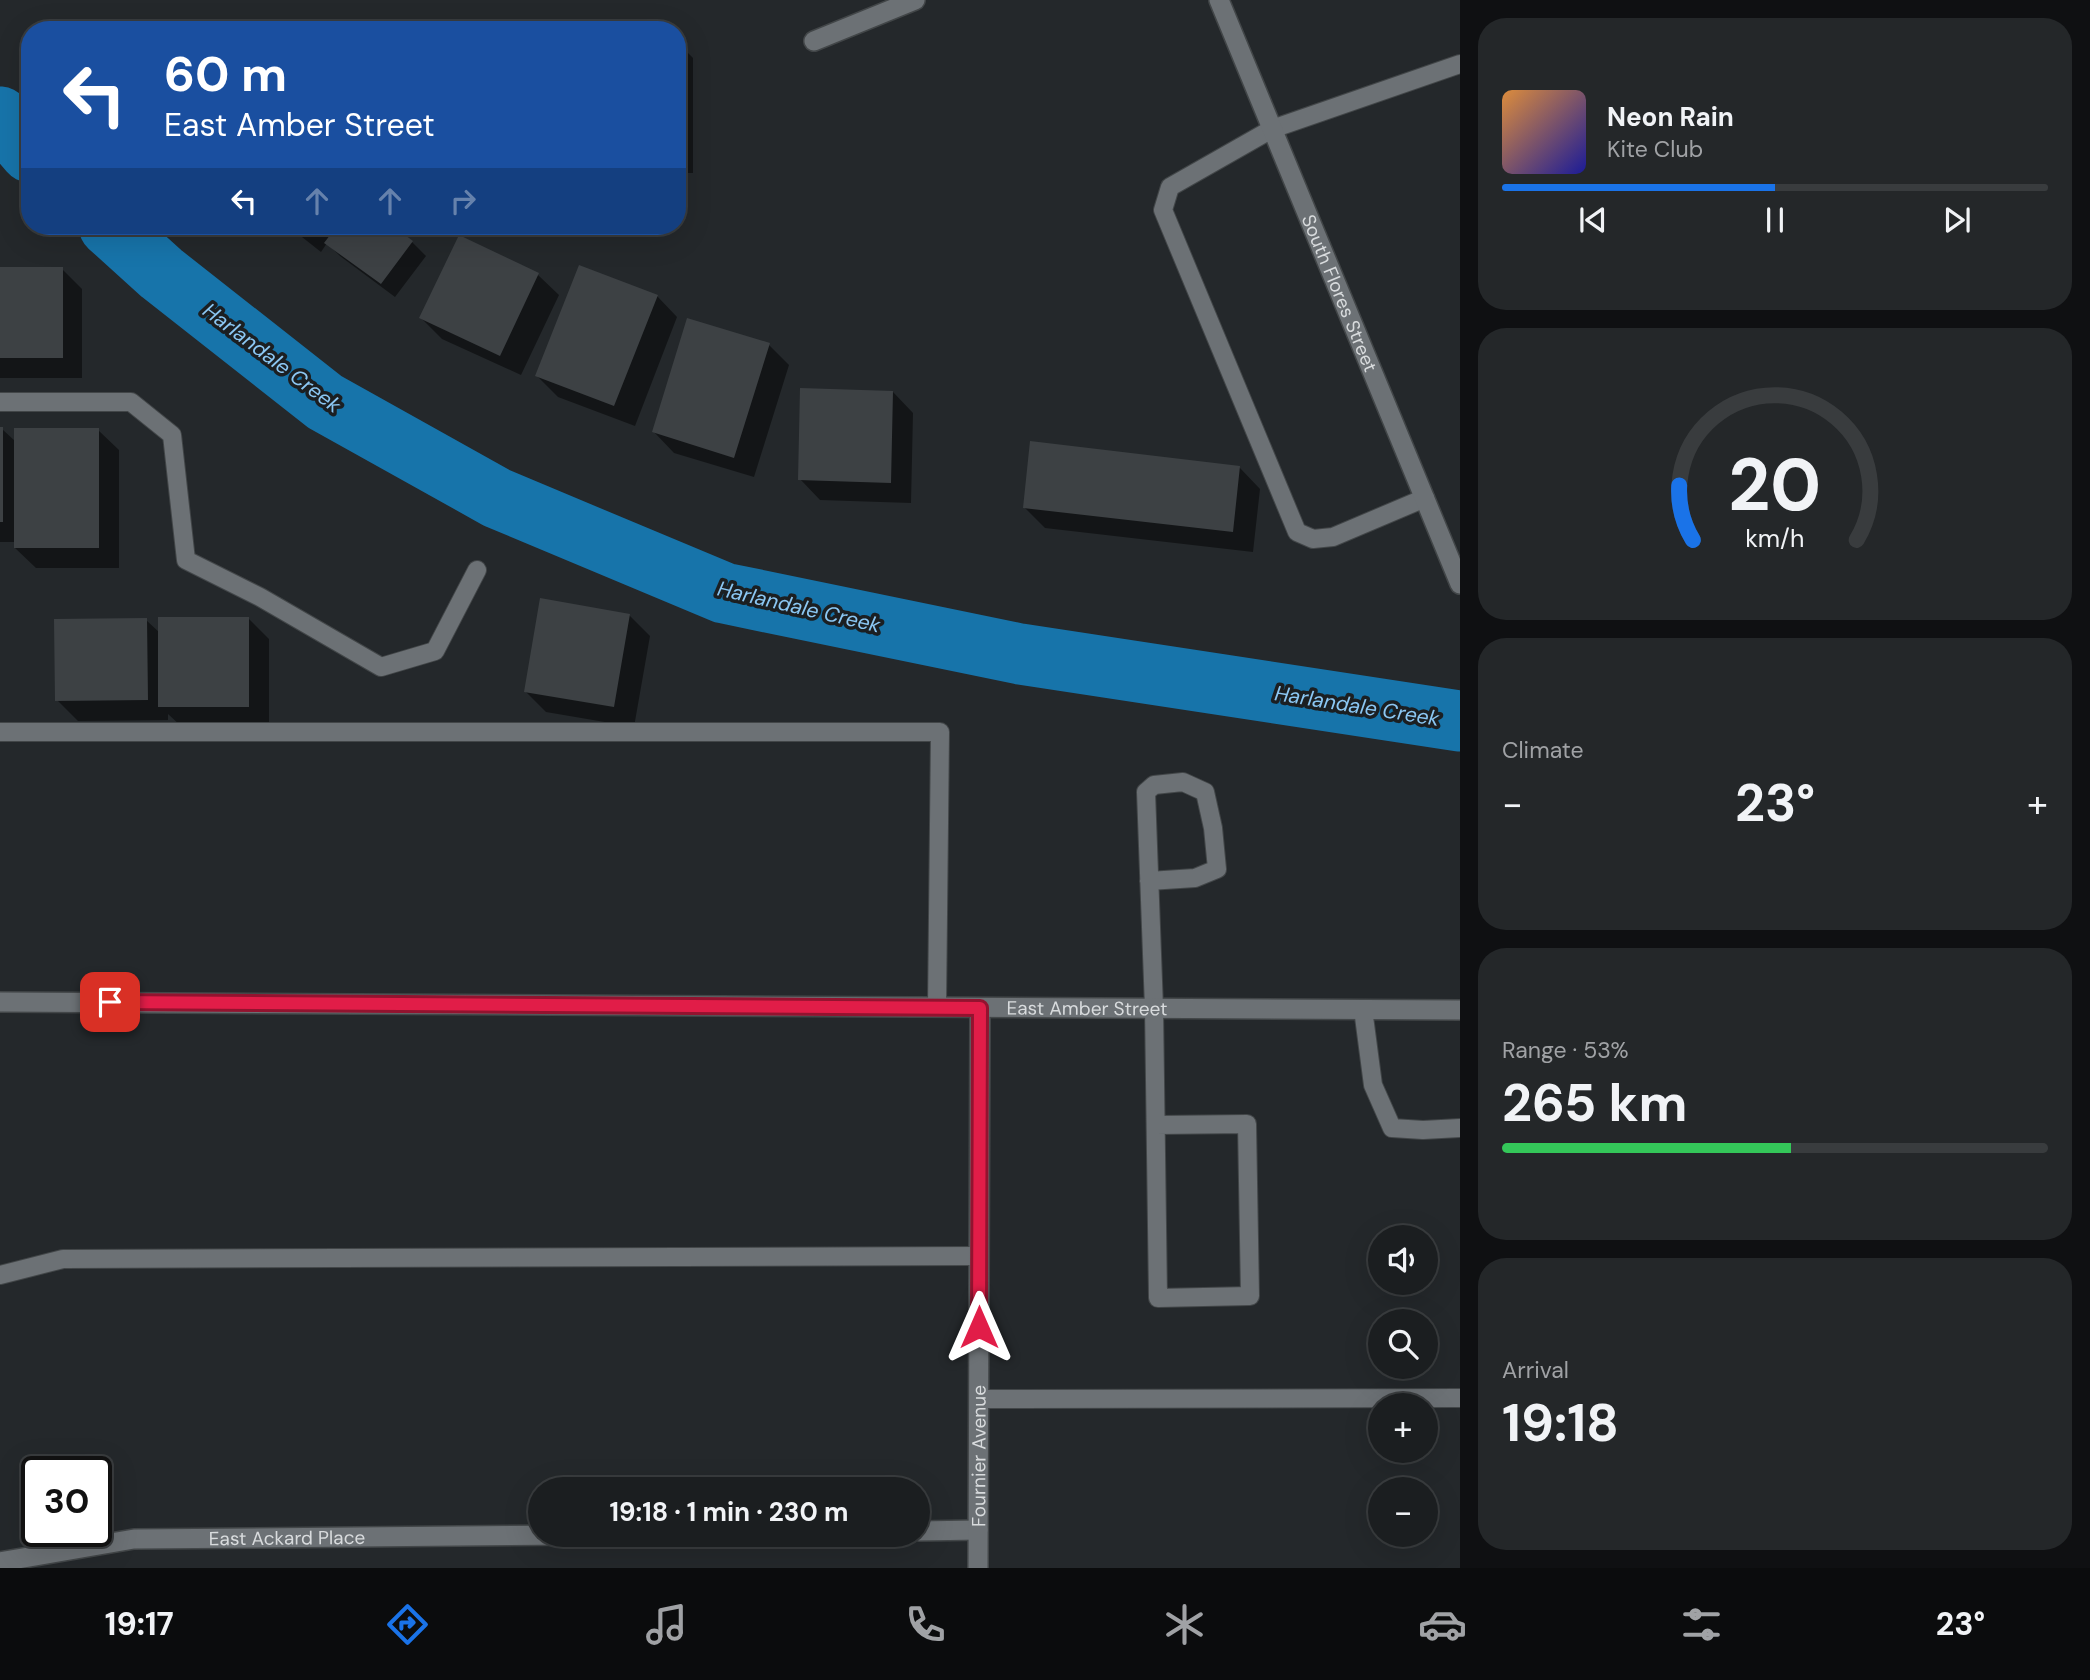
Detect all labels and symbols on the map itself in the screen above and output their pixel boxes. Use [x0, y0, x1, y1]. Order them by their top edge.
street label: South Flores Street [1296, 210, 1384, 376]
water label: Harlandale Creek [197, 297, 347, 419]
water label: Harlandale Creek [715, 575, 884, 639]
water label: Harlandale Creek [1273, 679, 1442, 733]
pin [80, 972, 140, 1032]
street label: East Amber Street [1006, 995, 1168, 1021]
position arrow [942, 1290, 1016, 1364]
street label: Fournier Avenue [966, 1385, 991, 1527]
speed limit sign: 30 [21, 1456, 112, 1547]
street label: East Ackard Place [209, 1524, 365, 1551]

